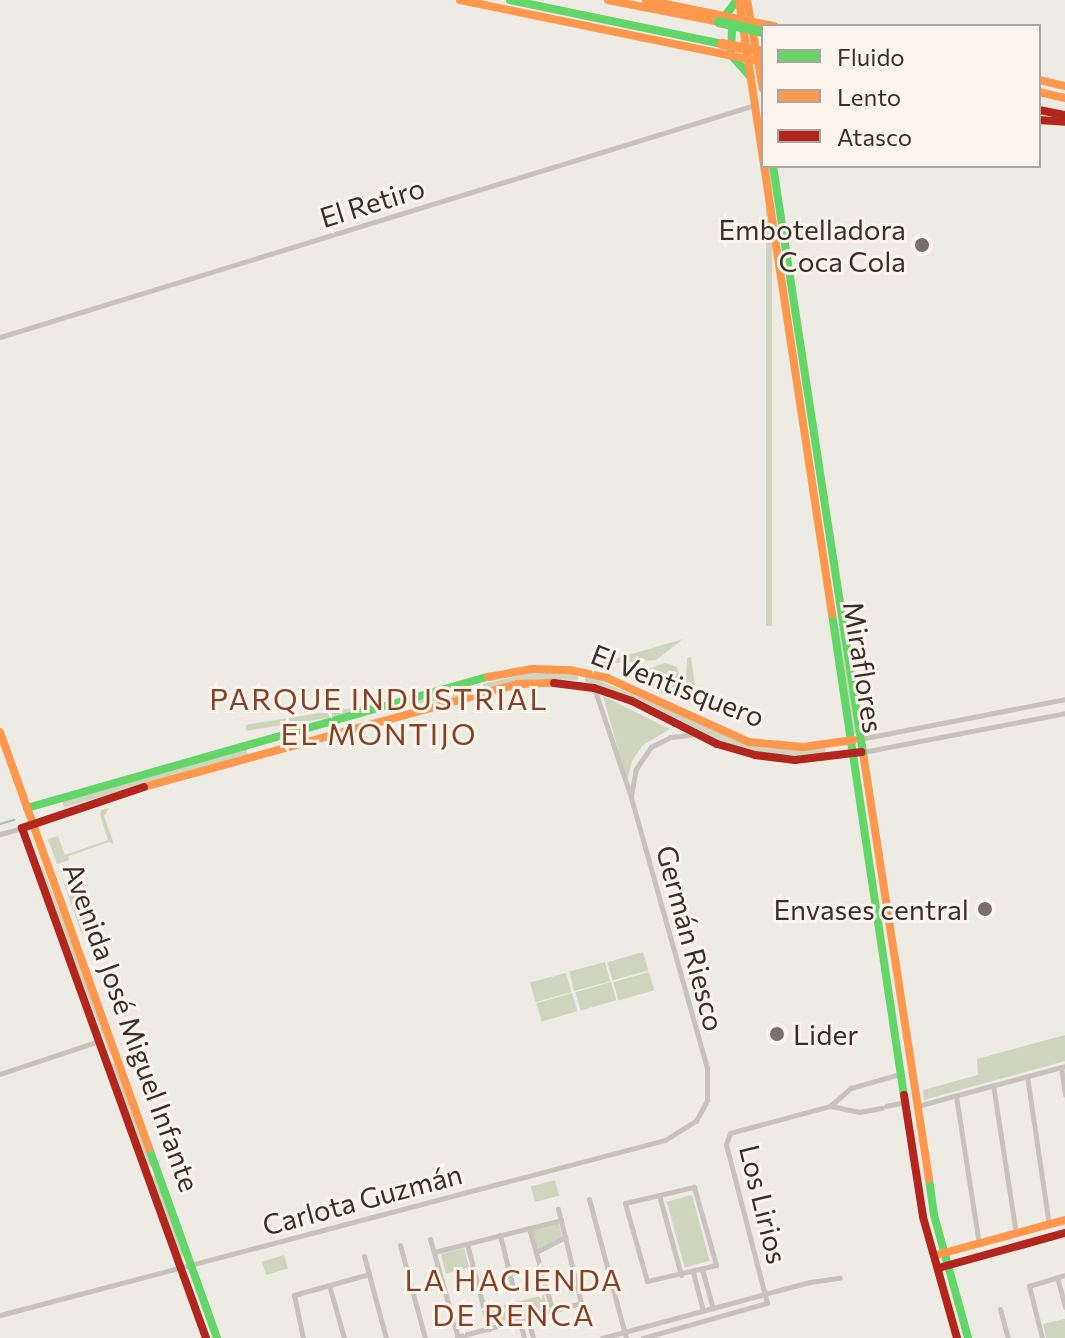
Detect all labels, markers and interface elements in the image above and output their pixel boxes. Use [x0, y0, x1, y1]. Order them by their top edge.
legend [761, 24, 1041, 168]
text: Fluido [837, 42, 905, 71]
text: Lento [837, 82, 901, 111]
text: Atasco [837, 122, 912, 151]
street label: El Retiro [316, 170, 428, 234]
place label: Embotelladora Coca Cola [718, 212, 906, 278]
marker: Embotelladora Coca Cola [913, 236, 931, 254]
street label: Miraflores [837, 599, 891, 735]
street label: El Ventisquero [587, 637, 769, 733]
district label: PARQUE INDUSTRIAL EL MONTIJO [209, 680, 549, 750]
street label: Germán Riesco [650, 841, 732, 1035]
street label: Avenida José Miguel Infante [57, 858, 207, 1196]
place label: Envases central [774, 892, 969, 926]
marker: Envases central [976, 900, 994, 918]
place label: Lider [793, 1017, 858, 1051]
marker: Lider [768, 1025, 786, 1043]
street label: Los Lirios [733, 1141, 795, 1267]
street label: Carlota Guzmán [259, 1156, 465, 1242]
district label: LA HACIENDA DE RENCA [404, 1261, 624, 1332]

